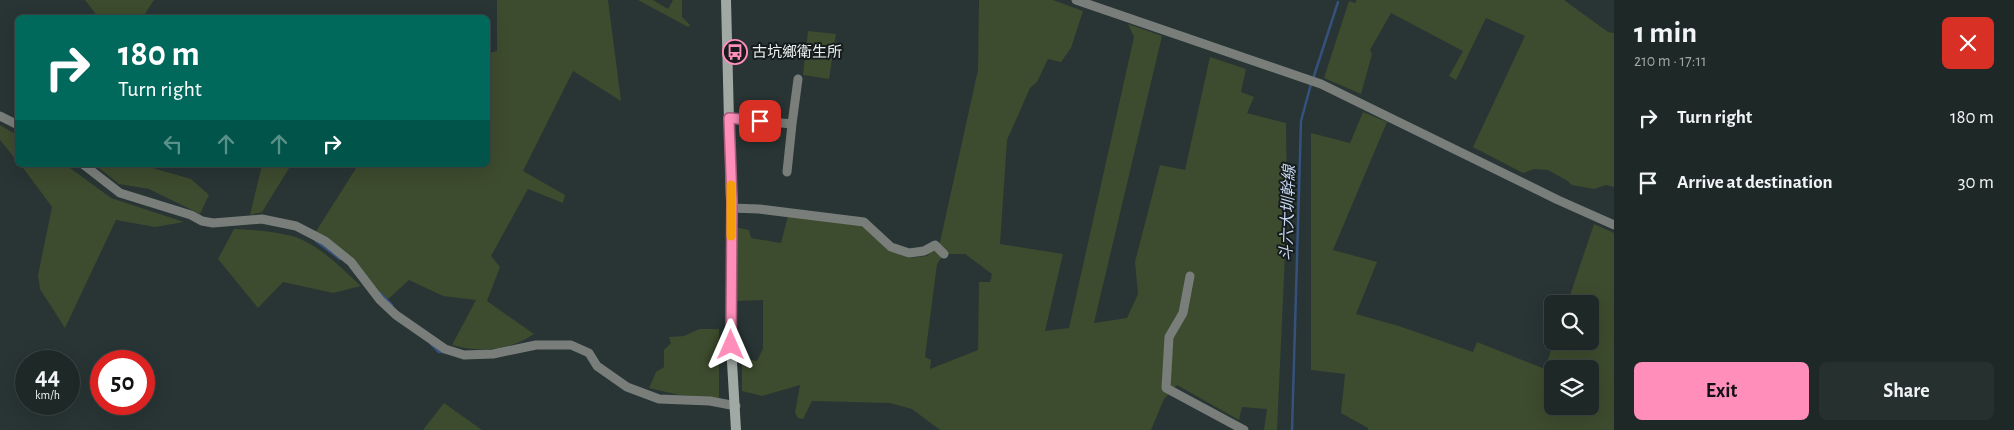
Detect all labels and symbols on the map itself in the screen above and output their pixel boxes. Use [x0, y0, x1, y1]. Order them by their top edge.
bus stop icon: 古坑鄉衛生所 [722, 39, 748, 65]
place label: 古坑鄉衛生所 [752, 43, 842, 60]
pin [739, 100, 781, 142]
water label: 斗六大圳幹線 [1277, 163, 1298, 261]
position arrow [704, 318, 756, 370]
speed limit sign: 50 [90, 350, 155, 415]

